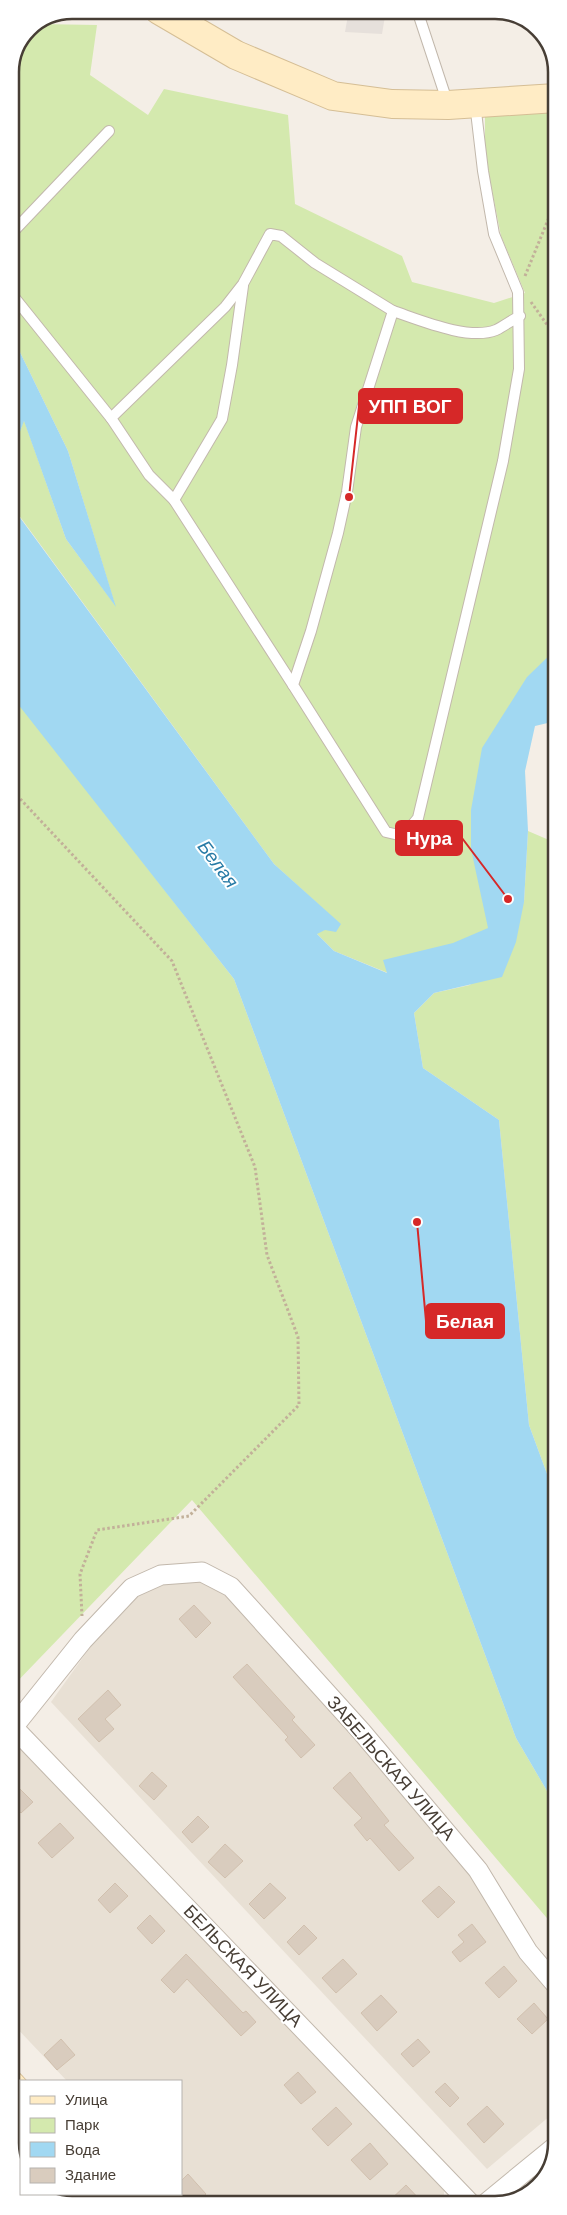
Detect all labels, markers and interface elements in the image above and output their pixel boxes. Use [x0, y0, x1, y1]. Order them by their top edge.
callout: УПП ВОГ [359, 389, 462, 423]
text: УПП ВОГ [368, 396, 452, 417]
callout: Нура [396, 821, 462, 855]
text: Нура [406, 828, 453, 849]
water label: Белая [193, 836, 243, 892]
callout: Белая [426, 1304, 504, 1338]
text: Белая [436, 1311, 494, 1332]
street label: ЗАБЕЛЬСКАЯ УЛИЦА [323, 1692, 459, 1844]
street label: БЕЛЬСКАЯ УЛИЦА [180, 1901, 306, 2031]
legend [20, 2080, 182, 2195]
text: Улица [65, 2091, 108, 2108]
text: Парк [65, 2116, 99, 2133]
text: Вода [65, 2141, 101, 2158]
text: Здание [65, 2166, 116, 2183]

